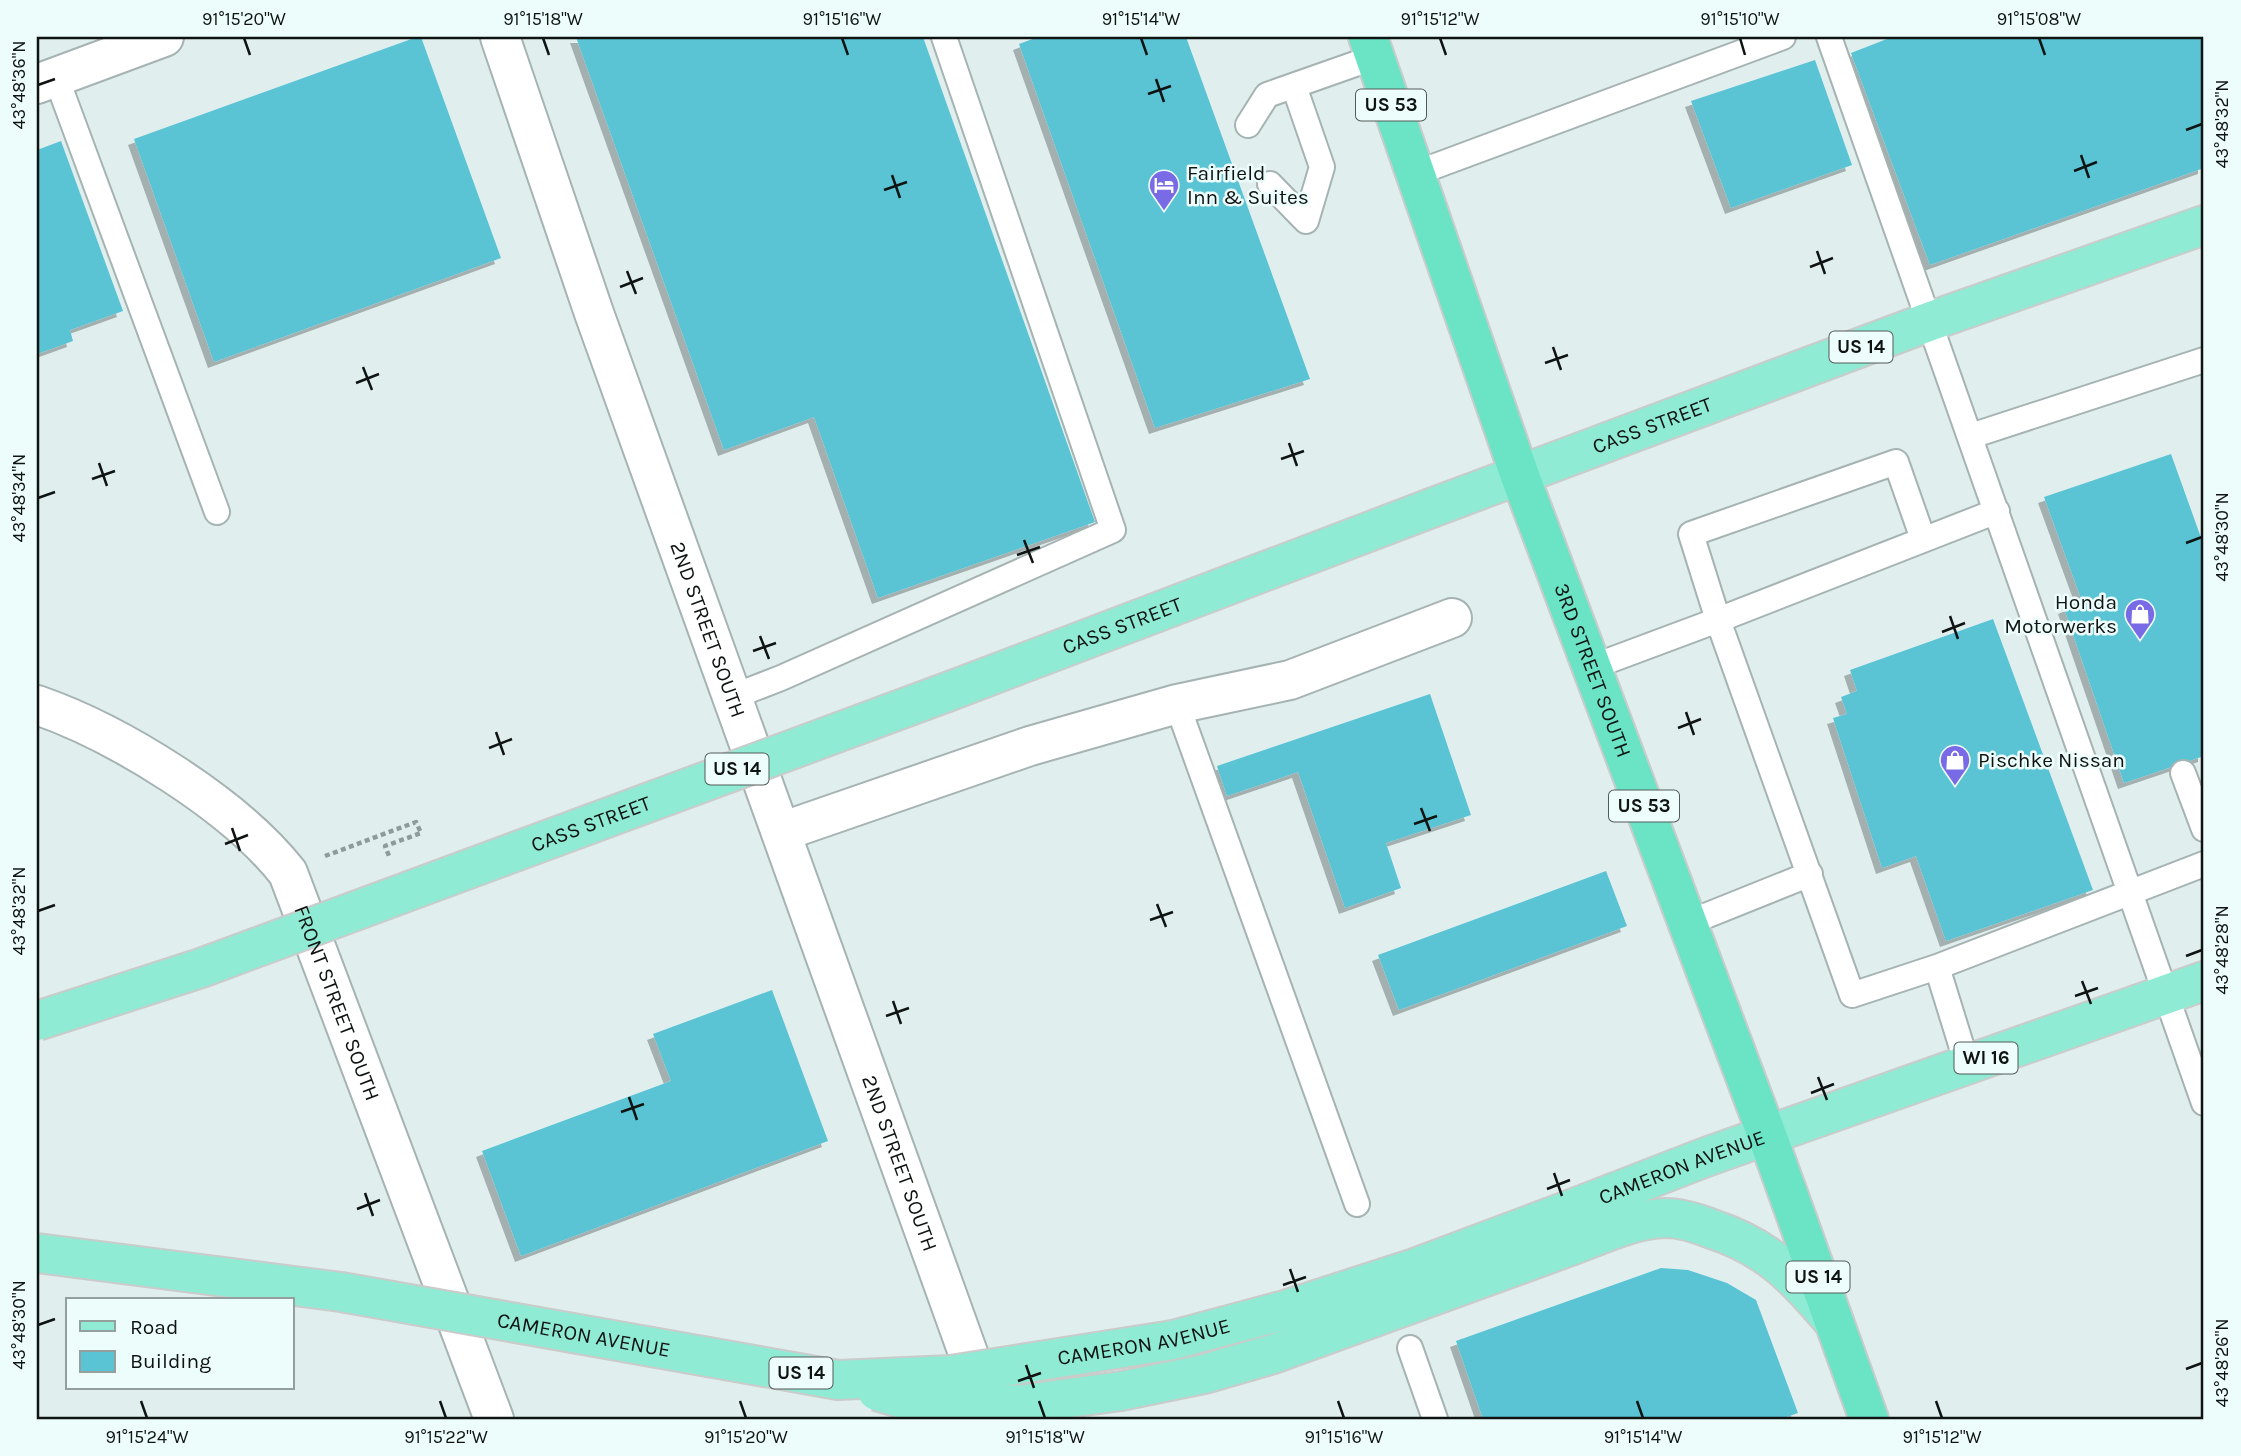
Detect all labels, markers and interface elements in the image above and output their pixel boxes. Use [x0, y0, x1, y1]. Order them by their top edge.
text: 91°15'20"W [202, 8, 286, 30]
text: 91°15'18"W [503, 8, 583, 30]
text: 91°15'16"W [803, 8, 881, 30]
text: 91°15'14"W [1102, 8, 1180, 30]
text: 91°15'12"W [1400, 8, 1480, 30]
text: 91°15'10"W [1700, 8, 1780, 30]
text: 91°15'08"W [1997, 8, 2081, 30]
text: 43°48'36"N [8, 40, 30, 130]
text: 43°48'32"N [2211, 79, 2233, 169]
road number: US 53 [1356, 90, 1426, 120]
place label: Fairfield Inn & Suites [1187, 161, 1309, 209]
hotel icon: Fairfield Inn & Suites [1147, 168, 1181, 212]
road number: US 14 [1829, 332, 1892, 362]
street label: CASS STREET [1589, 392, 1716, 459]
text: 43°48'34"N [8, 454, 30, 542]
text: 43°48'30"N [2211, 492, 2233, 582]
street label: 2ND STREET SOUTH [665, 538, 750, 721]
street label: 3RD STREET SOUTH [1549, 580, 1636, 761]
place label: Honda Motorwerks [2004, 590, 2117, 638]
street label: CASS STREET [1059, 592, 1185, 659]
shop icon: Honda Motorwerks [2123, 597, 2157, 641]
shop icon: Pischke Nissan [1938, 743, 1972, 787]
place label: Pischke Nissan [1978, 748, 2125, 772]
road number: US 14 [706, 754, 768, 784]
road number: US 53 [1609, 790, 1679, 821]
street label: CASS STREET [528, 791, 654, 857]
text: 43°48'32"N [8, 866, 30, 956]
street label: FRONT STREET SOUTH [289, 902, 385, 1104]
text: 43°48'28"N [2211, 905, 2233, 995]
road number: WI 16 [1954, 1042, 2018, 1074]
street label: 2ND STREET SOUTH [857, 1072, 942, 1254]
street label: CAMERON AVENUE [1595, 1125, 1768, 1209]
road number: US 14 [1786, 1261, 1850, 1292]
text: 43°48'30"N [8, 1280, 30, 1370]
legend [66, 1298, 294, 1390]
street label: CAMERON AVENUE [495, 1308, 672, 1362]
street label: CAMERON AVENUE [1056, 1313, 1233, 1370]
text: Road [130, 1315, 178, 1339]
text: 43°48'26"N [2211, 1319, 2233, 1407]
text: Building [130, 1349, 211, 1373]
road number: US 14 [770, 1358, 832, 1388]
text: 91°15'24"W [105, 1426, 189, 1448]
text: 91°15'22"W [404, 1426, 488, 1448]
text: 91°15'20"W [704, 1426, 788, 1448]
text: 91°15'18"W [1005, 1426, 1085, 1448]
text: 91°15'16"W [1305, 1426, 1383, 1448]
text: 91°15'14"W [1604, 1426, 1682, 1448]
text: 91°15'12"W [1902, 1426, 1982, 1448]

